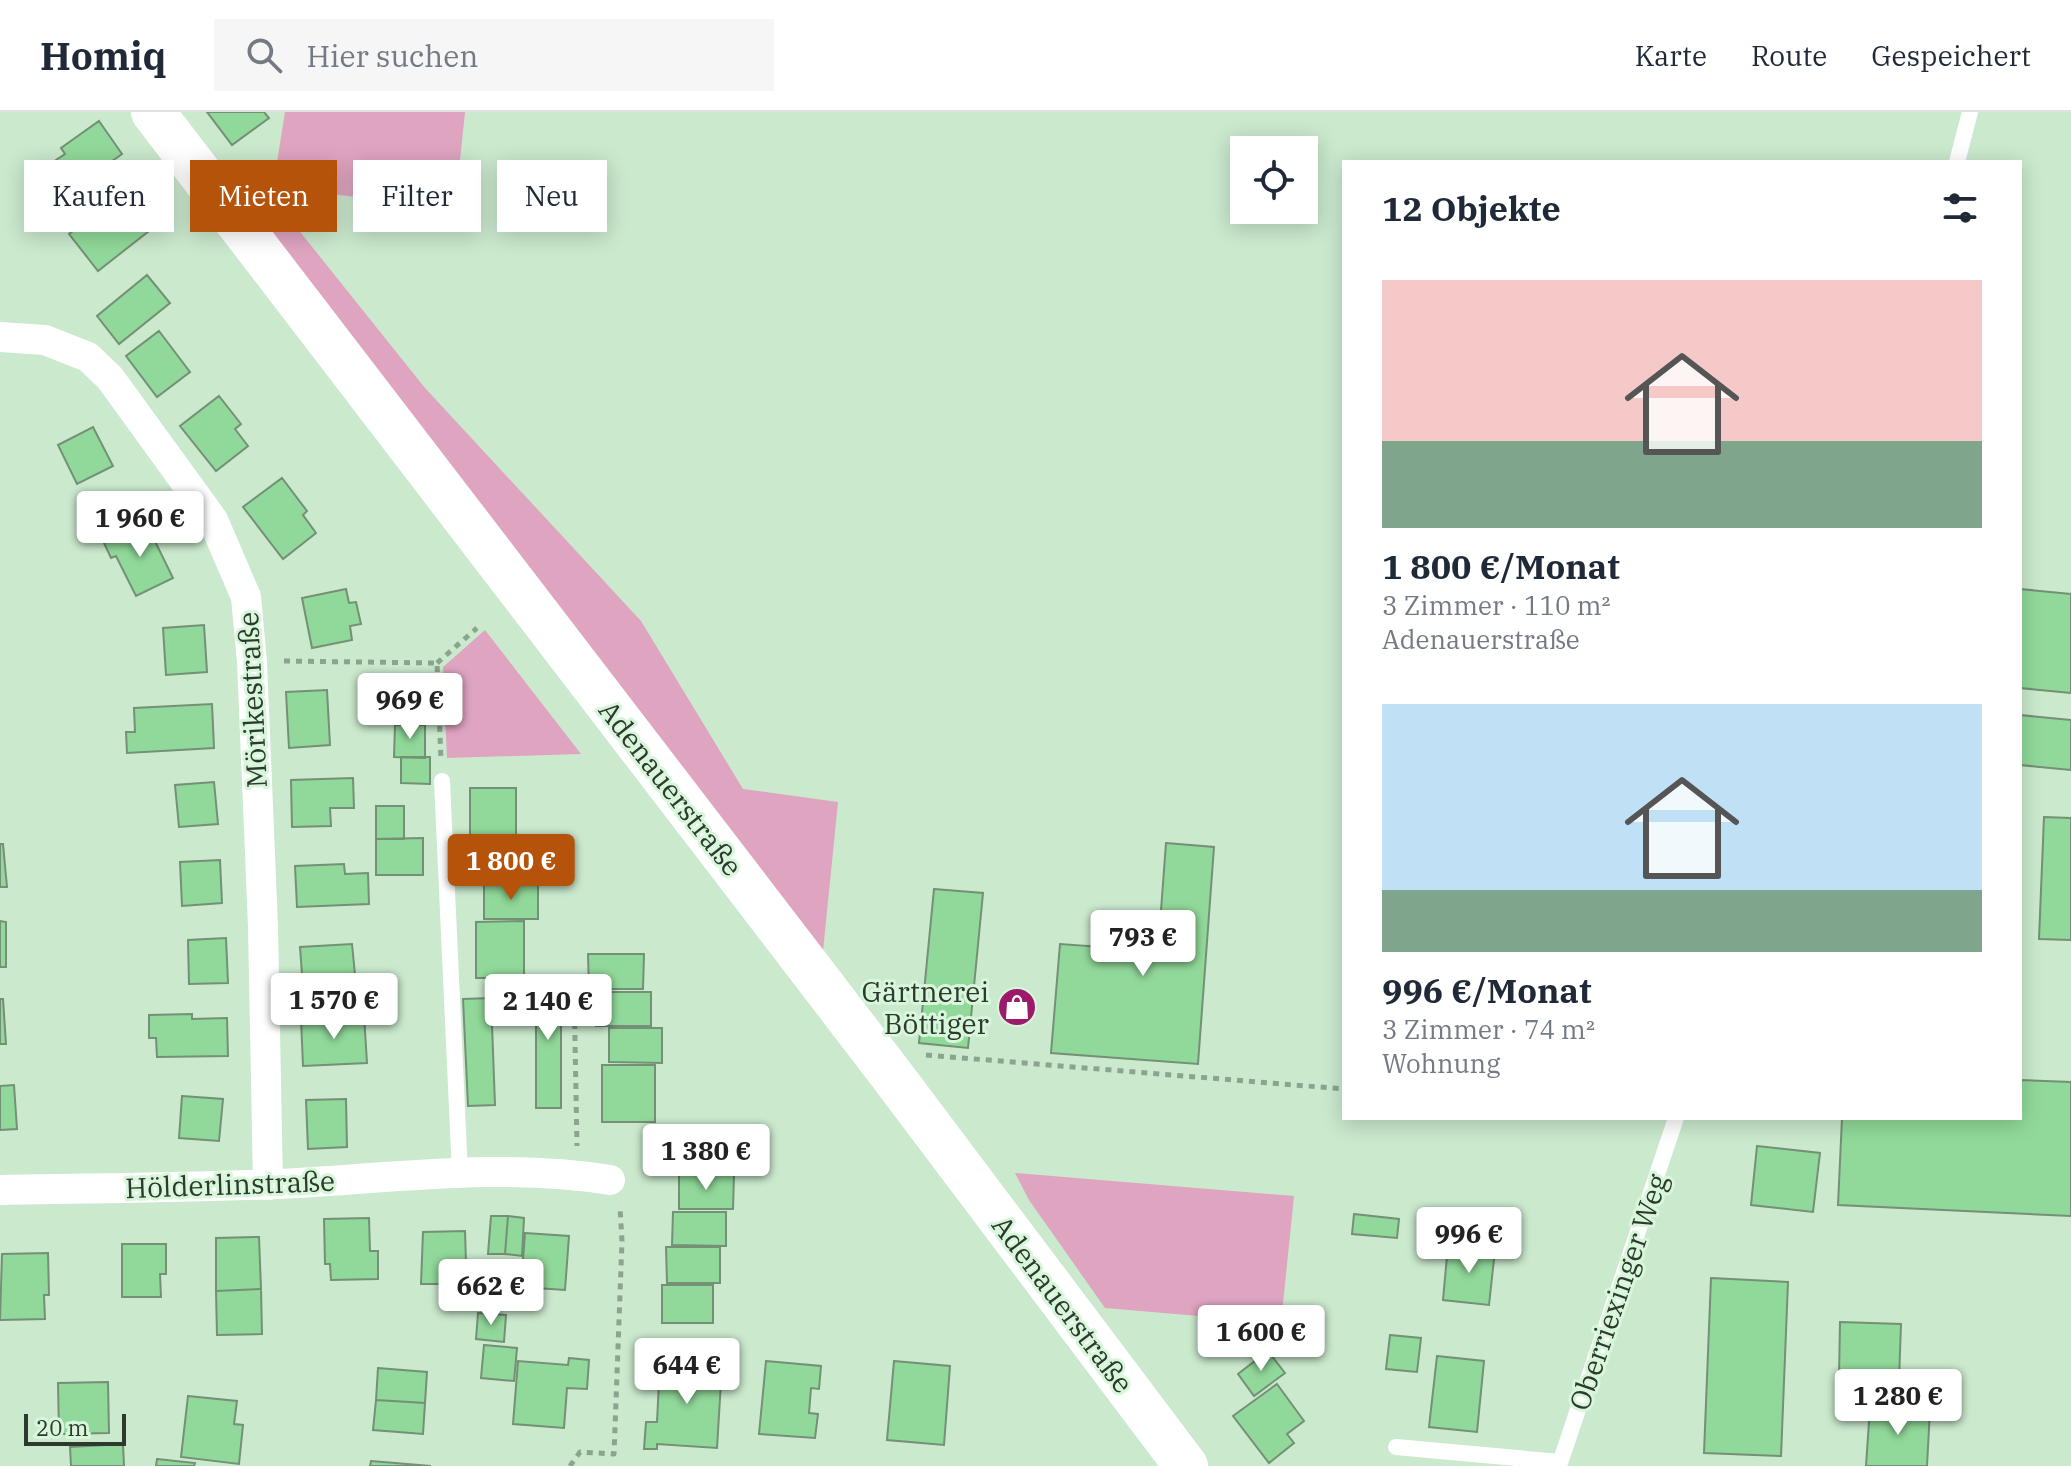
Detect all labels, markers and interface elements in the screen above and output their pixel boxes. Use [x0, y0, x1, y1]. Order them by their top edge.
search box [214, 19, 774, 91]
text: Homiq [40, 31, 166, 80]
icon: search [242, 33, 286, 77]
text: Hier suchen [306, 36, 478, 75]
text: Karte [1635, 37, 1707, 74]
text: Route [1751, 37, 1827, 74]
text: Gespeichert [1871, 37, 2031, 74]
map controls [1230, 136, 1318, 224]
button: locate [1230, 136, 1318, 224]
chip: Kaufen [24, 160, 174, 232]
chip: Mieten [190, 160, 337, 232]
chip: Filter [353, 160, 481, 232]
chip: Neu [497, 160, 607, 232]
text: 12 Objekte [1382, 186, 1561, 230]
icon: filters [1938, 186, 1982, 230]
icon: home [1610, 332, 1754, 476]
pin: 1 960 € [66, 491, 214, 559]
text: 1 960 € [95, 500, 185, 534]
text: 1 800 €/Monat [1382, 544, 1620, 588]
text: 3 Zimmer · 110 m² [1382, 588, 1611, 622]
street label: Mörikestraße [229, 611, 275, 789]
text: Adenauerstraße [1382, 622, 1580, 656]
pin: 969 € [354, 673, 466, 741]
text: 969 € [376, 682, 444, 716]
street label: Adenauerstraße [591, 693, 751, 883]
icon: home [1610, 756, 1754, 900]
pin: 1 800 € [437, 834, 585, 902]
text: 1 800 € [466, 843, 556, 877]
pin: 793 € [1087, 910, 1199, 978]
text: 793 € [1109, 919, 1177, 953]
text: 996 €/Monat [1382, 968, 1592, 1012]
pin: 1 570 € [260, 973, 408, 1041]
place label: Gärtnerei Böttiger [862, 973, 990, 1042]
pin: 2 140 € [474, 974, 622, 1042]
text: 1 570 € [289, 982, 379, 1016]
text: 2 140 € [503, 983, 593, 1017]
shop icon: Gärtnerei Böttiger [996, 986, 1038, 1028]
text: 3 Zimmer · 74 m² [1382, 1012, 1595, 1046]
text: Wohnung [1382, 1046, 1500, 1080]
pin: 1 380 € [632, 1124, 780, 1192]
text: 1 380 € [661, 1133, 751, 1167]
street label: Hölderlinstraße [125, 1162, 335, 1206]
street label: Oberriexinger Weg [1560, 1169, 1676, 1415]
pin: 996 € [1413, 1207, 1525, 1275]
street label: Adenauerstraße [984, 1208, 1142, 1400]
text: 996 € [1435, 1216, 1503, 1250]
pin: 662 € [435, 1259, 547, 1327]
text: 662 € [457, 1268, 525, 1302]
pin: 1 600 € [1187, 1305, 1335, 1373]
text: 1 600 € [1216, 1314, 1306, 1348]
pin: 644 € [631, 1338, 743, 1406]
text: 644 € [653, 1347, 721, 1381]
pin: 1 280 € [1824, 1369, 1972, 1437]
text: 1 280 € [1853, 1378, 1943, 1412]
scale bar [24, 1410, 126, 1446]
text: 20 m [36, 1413, 88, 1442]

